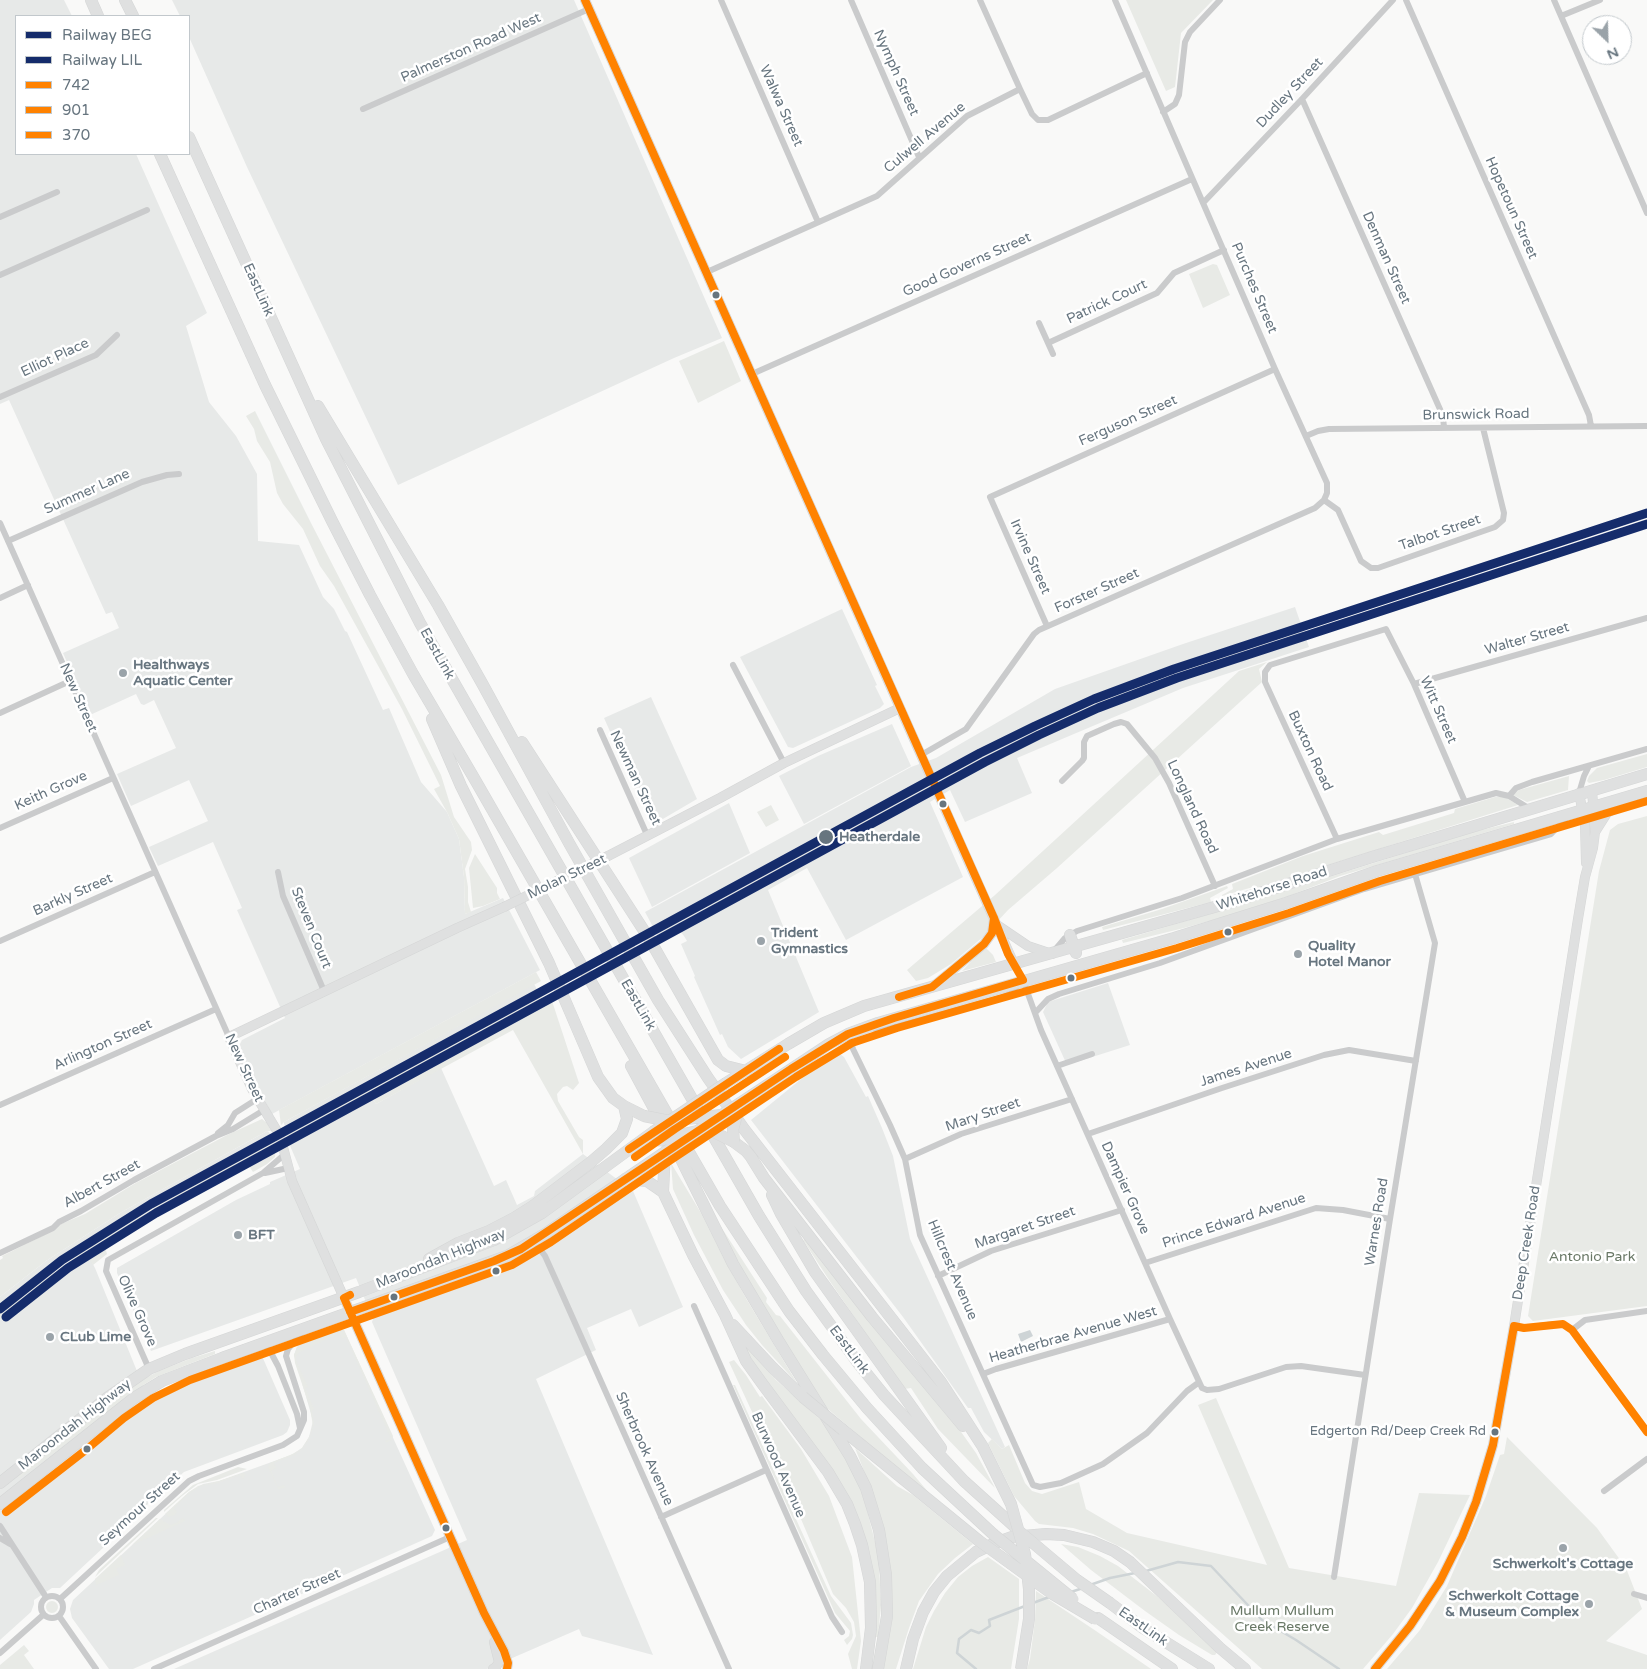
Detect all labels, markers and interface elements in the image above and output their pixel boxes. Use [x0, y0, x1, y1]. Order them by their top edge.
street label: Palmerston Road West [398, 10, 544, 86]
legend [15, 15, 190, 155]
north arrow [1582, 15, 1632, 65]
text: Railway BEG [62, 26, 152, 44]
street label: Nymph Street [870, 27, 922, 119]
text: N [1604, 43, 1621, 63]
text: Railway LIL [62, 51, 142, 69]
street label: Dudley Street [1253, 54, 1327, 132]
street label: Walwa Street [756, 63, 806, 149]
text: 742 [62, 76, 90, 94]
street label: Culwell Avenue [881, 99, 969, 177]
text: 901 [62, 101, 90, 119]
text: 370 [62, 126, 90, 144]
street label: Hopetoun Street [1481, 154, 1541, 262]
street label: Denman Street [1358, 209, 1414, 307]
street label: Good Governs Street [900, 229, 1034, 301]
street label: Purches Street [1227, 240, 1281, 336]
street label: EastLink [239, 261, 277, 319]
street label: Patrick Court [1064, 276, 1150, 328]
unlabelled marker [711, 290, 721, 300]
street label: Elliot Place [18, 335, 92, 381]
street label: Ferguson Street [1076, 392, 1180, 450]
street label: Brunswick Road [1422, 406, 1530, 424]
street label: Summer Lane [42, 466, 132, 518]
street label: Talbot Street [1397, 511, 1483, 555]
street label: Irvine Street [1006, 517, 1054, 597]
street label: Forster Street [1052, 565, 1142, 617]
street label: Walter Street [1483, 619, 1571, 659]
street label: EastLink [416, 625, 458, 683]
place label: Healthways Aquatic Center [133, 657, 233, 690]
street label: New Street [55, 661, 101, 735]
marker: Healthways Aquatic Center [117, 667, 129, 679]
street label: Witt Street [1416, 674, 1460, 746]
street label: Buxton Road [1284, 708, 1336, 794]
street label: Newman Street [606, 728, 664, 828]
street label: Longland Road [1163, 757, 1221, 857]
street label: Keith Grove [12, 768, 90, 814]
unlabelled marker [938, 799, 948, 809]
marker: Heatherdale [817, 828, 835, 846]
place label: Heatherdale [839, 829, 920, 845]
street label: Molan Street [525, 851, 609, 903]
street label: Whitehorse Road [1215, 863, 1329, 915]
street label: Barkly Street [31, 870, 115, 920]
street label: Steven Court [287, 885, 335, 971]
place label: Trident Gymnastics [771, 925, 848, 958]
unlabelled marker [1223, 927, 1233, 937]
marker: Trident Gymnastics [755, 935, 767, 947]
place label: Quality Hotel Manor [1308, 938, 1391, 970]
marker: Quality Hotel Manor [1292, 948, 1304, 960]
unlabelled marker [1066, 973, 1076, 983]
street label: EastLink [617, 976, 659, 1034]
street label: Arlington Street [51, 1016, 155, 1074]
street label: New Street [221, 1031, 267, 1105]
street label: James Avenue [1198, 1045, 1294, 1091]
street label: Mary Street [943, 1094, 1023, 1136]
street label: Dampier Grove [1097, 1139, 1153, 1237]
street label: Albert Street [61, 1156, 143, 1212]
street label: Warnes Road [1362, 1177, 1392, 1267]
street label: Deep Creek Road [1510, 1185, 1544, 1301]
street label: Prince Edward Avenue [1160, 1190, 1308, 1252]
street label: Margaret Street [972, 1203, 1078, 1253]
street label: Hillcrest Avenue [923, 1217, 981, 1323]
street label: Maroondah Highway [374, 1225, 508, 1293]
place label: BFT [248, 1227, 275, 1243]
marker: BFT [232, 1229, 244, 1241]
park label: Antonio Park [1549, 1249, 1635, 1265]
unlabelled marker [491, 1266, 501, 1276]
street label: Olive Grove [114, 1273, 160, 1349]
unlabelled marker [389, 1292, 399, 1302]
street label: Heatherbrae Avenue West [987, 1303, 1159, 1367]
street label: EastLink [825, 1322, 873, 1378]
place label: CLub Lime [60, 1329, 131, 1345]
marker: CLub Lime [44, 1331, 56, 1343]
street label: Maroondah Highway [15, 1376, 135, 1474]
street label: Sherbrook Avenue [611, 1390, 677, 1508]
street label: Burwood Avenue [747, 1409, 809, 1521]
place label: Edgerton Rd/Deep Creek Rd [1310, 1424, 1486, 1440]
marker: Edgerton Rd/Deep Creek Rd [1490, 1427, 1500, 1437]
unlabelled marker [82, 1444, 92, 1454]
street label: Seymour Street [96, 1468, 184, 1550]
unlabelled marker [441, 1523, 451, 1533]
marker: Schwerkolt's Cottage [1557, 1542, 1569, 1554]
place label: Schwerkolt's Cottage [1493, 1556, 1633, 1572]
street label: Charter Street [251, 1565, 343, 1619]
place label: Schwerkolt Cottage & Museum Complex [1445, 1588, 1579, 1620]
marker: Schwerkolt Cottage & Museum Complex [1583, 1598, 1595, 1610]
park label: Mullum Mullum Creek Reserve [1230, 1603, 1334, 1635]
street label: EastLink [1115, 1604, 1171, 1650]

